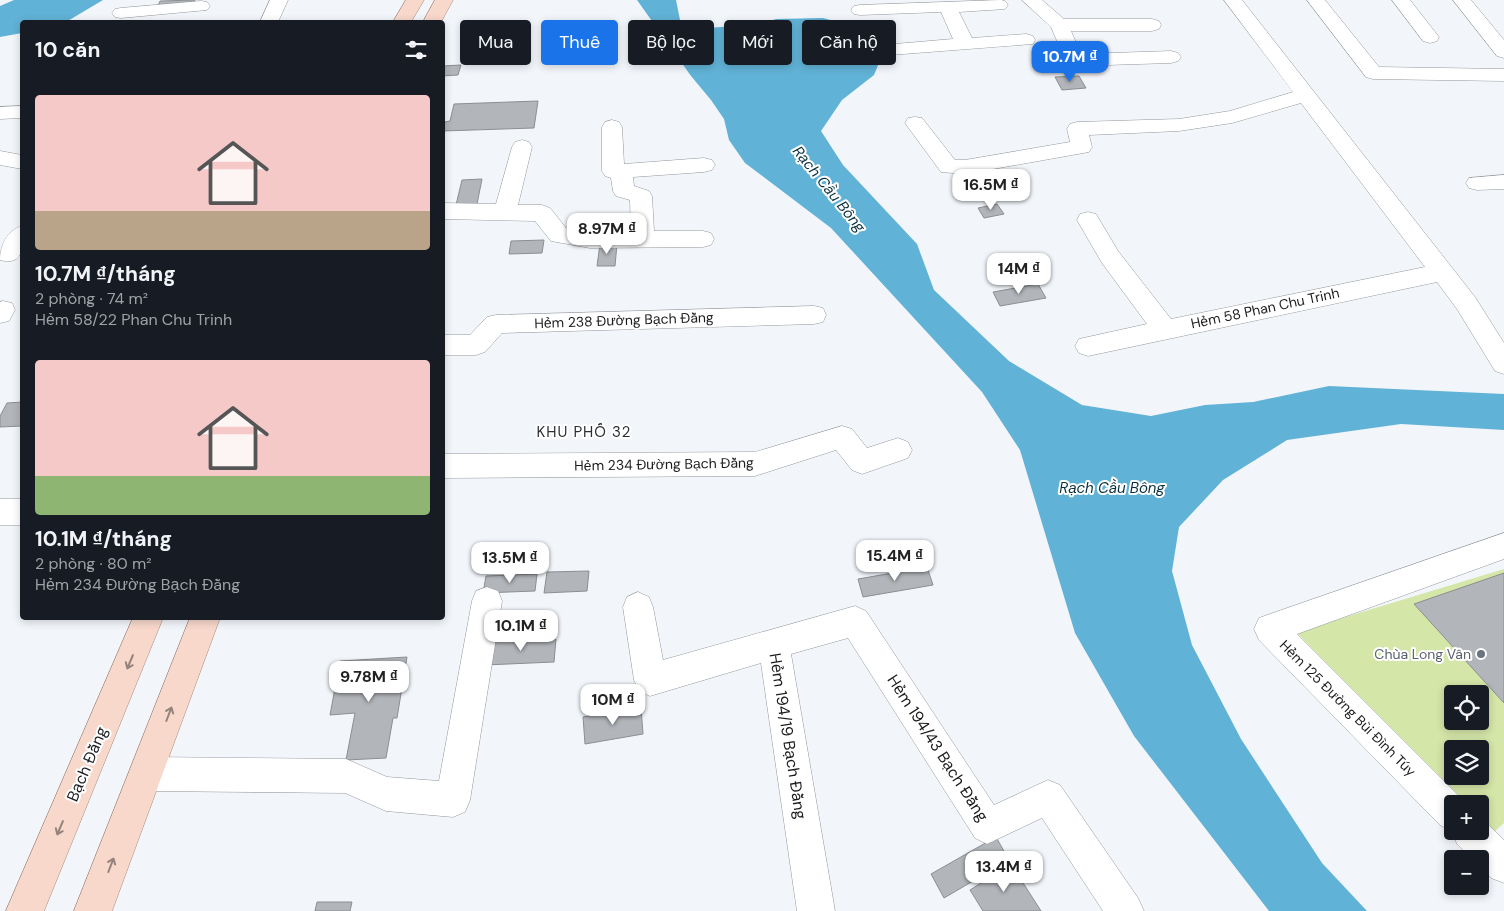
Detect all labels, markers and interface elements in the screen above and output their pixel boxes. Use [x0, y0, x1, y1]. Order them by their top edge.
chip: Mua [460, 20, 531, 65]
chip: Thuê [541, 20, 618, 65]
chip: Bộ lọc [628, 20, 714, 65]
chip: Mới [724, 20, 792, 65]
chip: Căn hộ [802, 20, 896, 65]
text: 10 căn [35, 36, 100, 64]
icon: filters [402, 36, 430, 64]
pin: 10.7M ₫ [1024, 41, 1116, 83]
text: 10.7M ₫ [1043, 46, 1097, 67]
icon: home [188, 128, 278, 218]
water label: Rạch Cầu Bông [788, 142, 870, 237]
pin: 16.5M ₫ [945, 168, 1037, 211]
text: 16.5M ₫ [963, 174, 1019, 195]
pin: 8.97M ₫ [561, 212, 653, 255]
text: 8.97M ₫ [578, 218, 636, 239]
pin: 14M ₫ [984, 252, 1054, 295]
text: 14M ₫ [998, 258, 1040, 279]
text: 10.7M ₫/tháng [35, 260, 176, 288]
street label: Hẻm 58 Phan Chu Trinh [1189, 283, 1341, 333]
text: 2 phòng · 74 m² [35, 288, 148, 309]
street label: Hẻm 238 Đường Bạch Đằng [534, 308, 714, 332]
text: Hẻm 58/22 Phan Chu Trinh [35, 309, 232, 330]
icon: home [188, 393, 278, 483]
district label: KHU PHỐ 32 [537, 422, 631, 442]
street label: Hẻm 234 Đường Bạch Đằng [574, 453, 754, 475]
water label: Rạch Cầu Bông [1059, 478, 1165, 498]
text: 10.1M ₫/tháng [35, 525, 172, 553]
pin: 15.4M ₫ [849, 540, 941, 582]
pin: 13.5M ₫ [464, 542, 556, 584]
text: 15.4M ₫ [867, 545, 923, 566]
text: 13.5M ₫ [482, 547, 538, 568]
text: 2 phòng · 80 m² [35, 553, 151, 574]
text: Hẻm 234 Đường Bạch Đằng [35, 574, 240, 595]
pin: 10.1M ₫ [475, 610, 567, 652]
text: 10.1M ₫ [495, 615, 547, 636]
street label: Hẻm 125 Đường Bùi Đình Túy [1276, 636, 1420, 780]
place label: Chùa Long Vân [1374, 645, 1471, 663]
marker: Chùa Long Vân [1475, 648, 1487, 660]
street label: Hẻm 194/19 Bạch Đằng [764, 651, 812, 821]
one-way arrow [124, 654, 134, 669]
pin: 9.78M ₫ [323, 660, 415, 703]
text: 9.78M ₫ [340, 666, 398, 687]
street label: Hẻm 194/43 Bạch Đằng [883, 671, 993, 825]
pin: 10M ₫ [578, 684, 648, 726]
map controls [1444, 685, 1489, 895]
button: locate [1444, 685, 1489, 730]
text: 10M ₫ [591, 689, 635, 710]
one-way arrow [165, 706, 174, 721]
street label: Bạch Đằng [62, 723, 112, 805]
button: layers [1444, 740, 1489, 785]
button: + [1444, 795, 1489, 840]
one-way arrow [54, 820, 64, 835]
pin: 13.4M ₫ [958, 850, 1050, 893]
button: − [1444, 850, 1489, 895]
text: 13.4M ₫ [976, 856, 1032, 877]
one-way arrow [107, 858, 116, 874]

